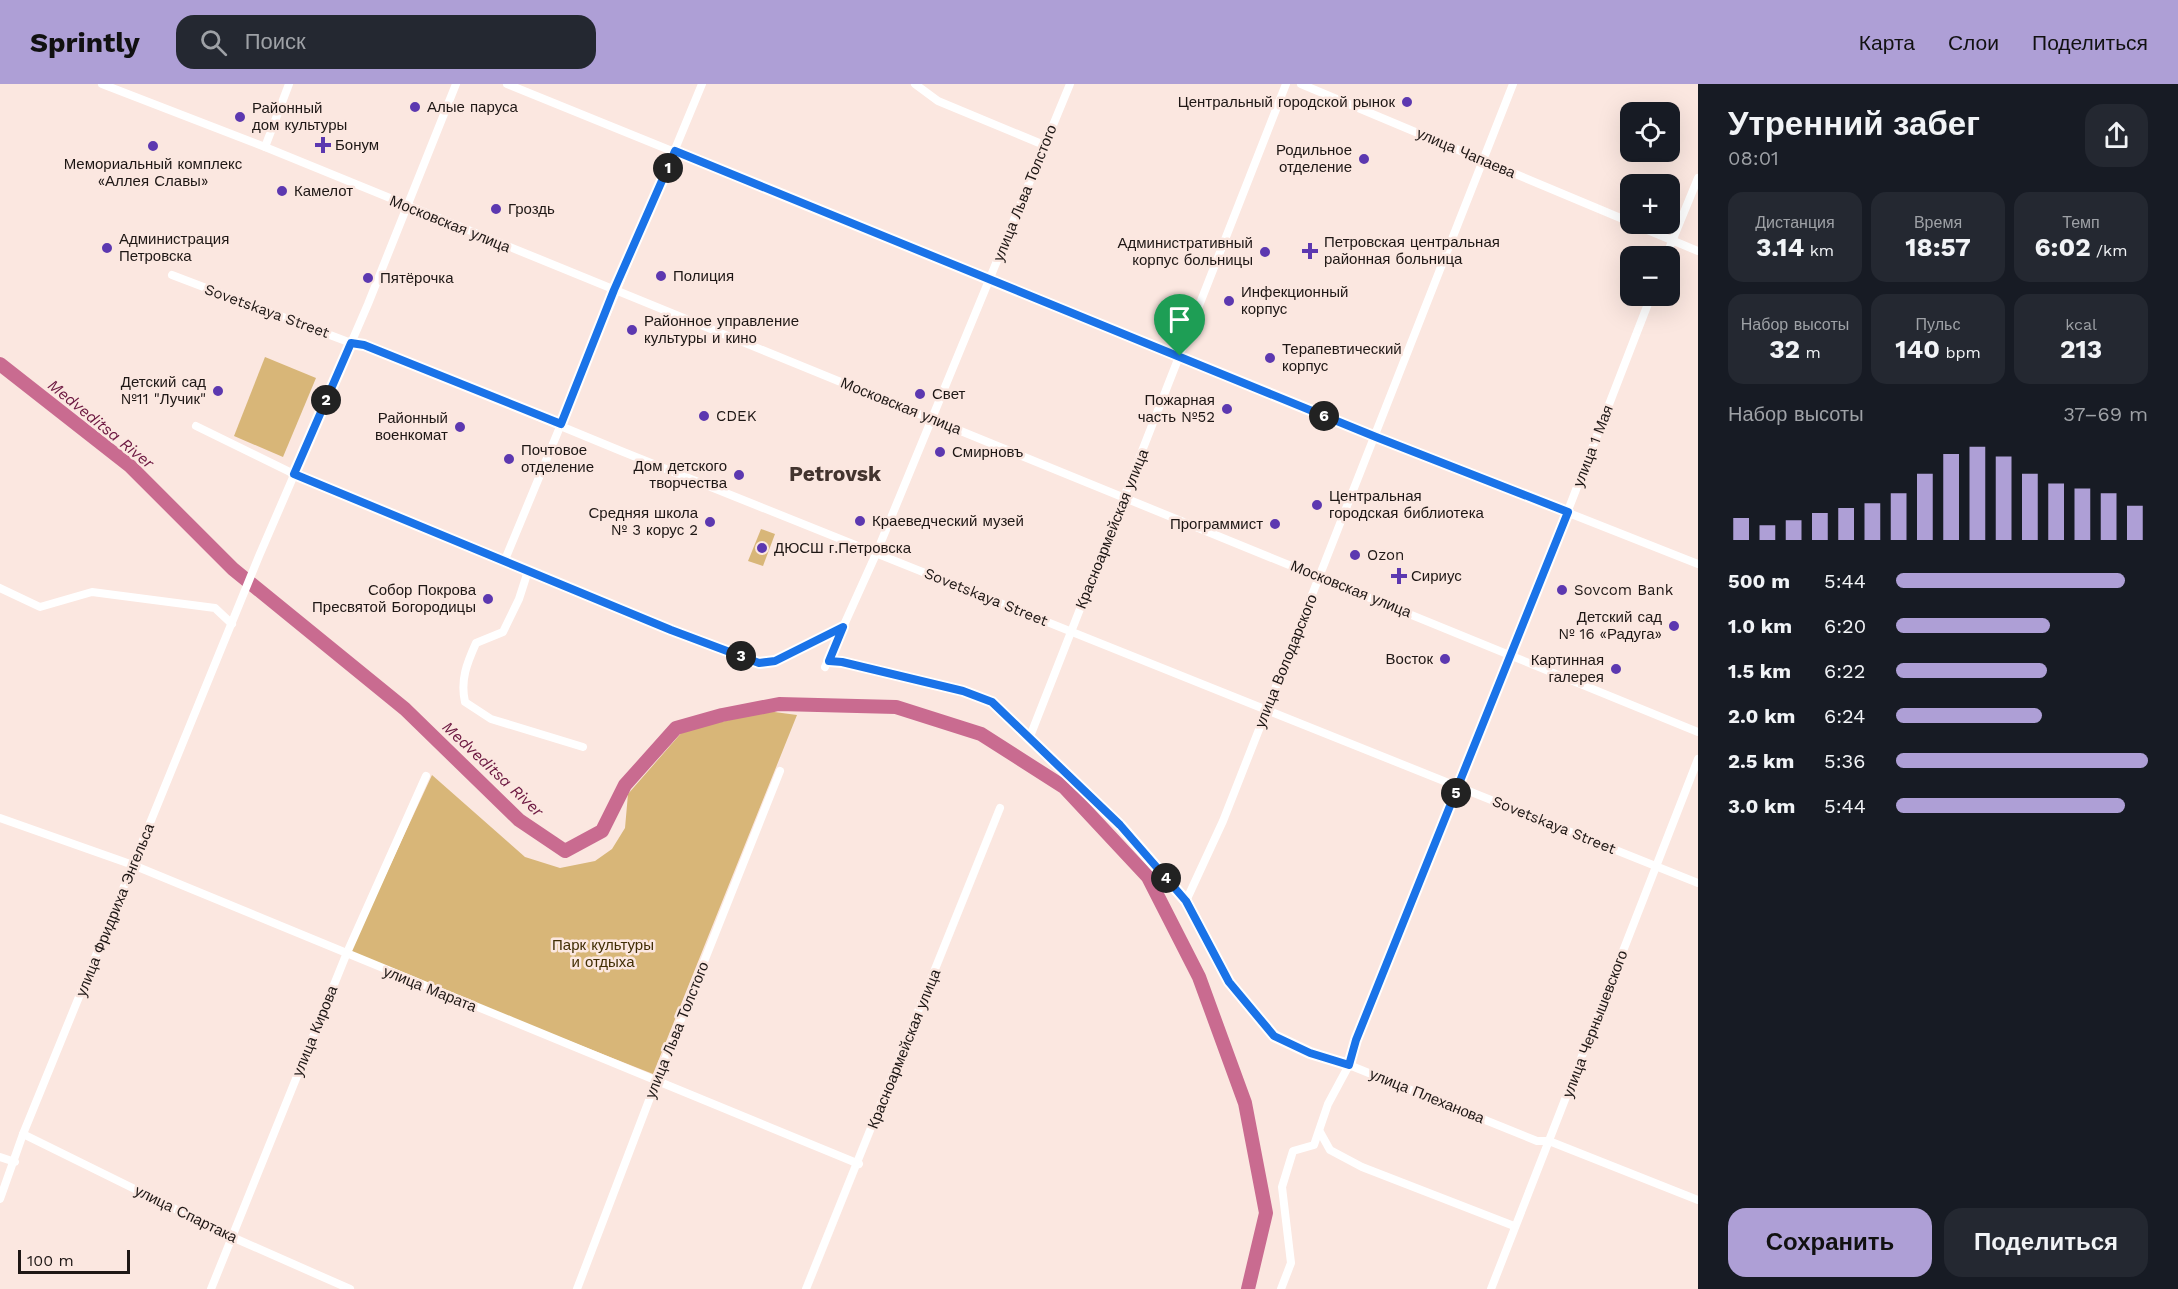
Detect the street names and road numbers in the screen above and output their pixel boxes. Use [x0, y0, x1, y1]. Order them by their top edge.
street label: улица Льва Толстого [989, 122, 1061, 264]
street label: улица Чапаева [1414, 124, 1519, 182]
street label: Московская улица [387, 192, 514, 257]
street label: Sovetskaya Street [202, 280, 332, 342]
street label: Московская улица [838, 374, 965, 439]
street label: улица 1 Мая [1569, 403, 1617, 489]
street label: Красноармейская улица [1072, 446, 1153, 611]
street label: Московская улица [1288, 557, 1415, 622]
street label: Sovetskaya Street [922, 564, 1051, 630]
street label: улица Володарского [1251, 591, 1321, 731]
street label: Sovetskaya Street [1490, 792, 1619, 858]
street label: улица Фридриха Энгельса [72, 820, 158, 999]
street label: улица Чернышевского [1559, 948, 1631, 1100]
street label: улица Льва Толстого [641, 959, 713, 1101]
street label: улица Марата [381, 962, 480, 1016]
street label: Красноармейская улица [864, 966, 945, 1131]
street label: улица Кирова [289, 982, 342, 1079]
street label: улица Плеханова [1367, 1065, 1488, 1128]
street label: улица Спартака [132, 1181, 241, 1247]

